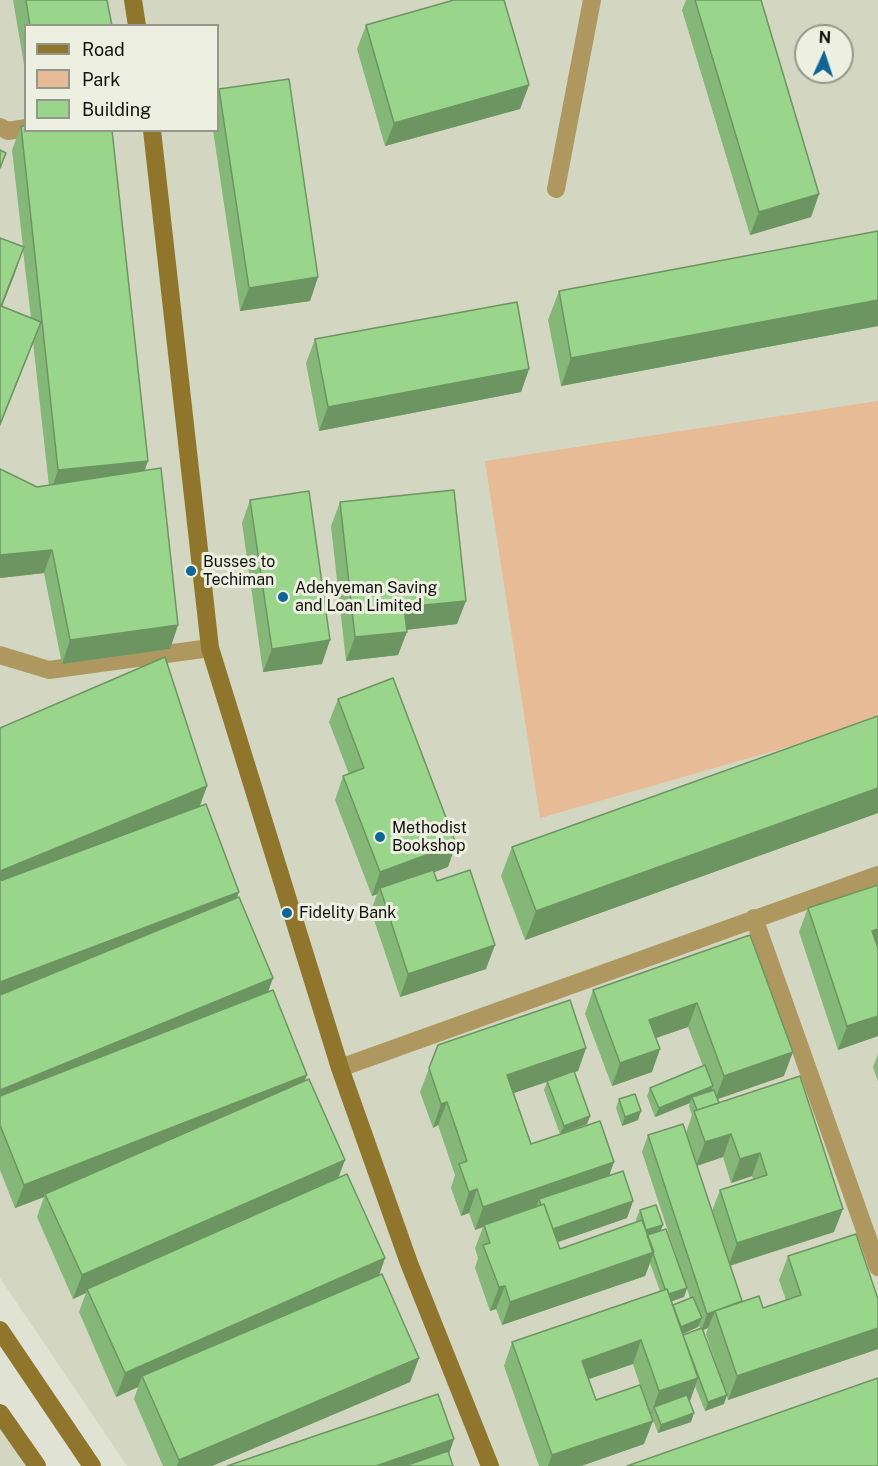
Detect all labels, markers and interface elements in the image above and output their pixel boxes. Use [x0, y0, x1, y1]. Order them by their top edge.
legend [24, 24, 219, 132]
north arrow [794, 24, 854, 84]
text: N [818, 28, 832, 47]
text: Road [82, 39, 125, 60]
text: Park [82, 69, 120, 90]
text: Building [82, 99, 151, 120]
place label: Busses to Techiman [203, 552, 275, 590]
marker: Busses to Techiman [184, 564, 198, 578]
place label: Adehyeman Saving and Loan Limited [295, 578, 438, 616]
marker: Adehyeman Saving and Loan Limited [276, 590, 290, 604]
place label: Methodist Bookshop [392, 818, 467, 856]
marker: Methodist Bookshop [373, 830, 387, 844]
place label: Fidelity Bank [299, 903, 396, 923]
marker: Fidelity Bank [280, 906, 294, 920]

